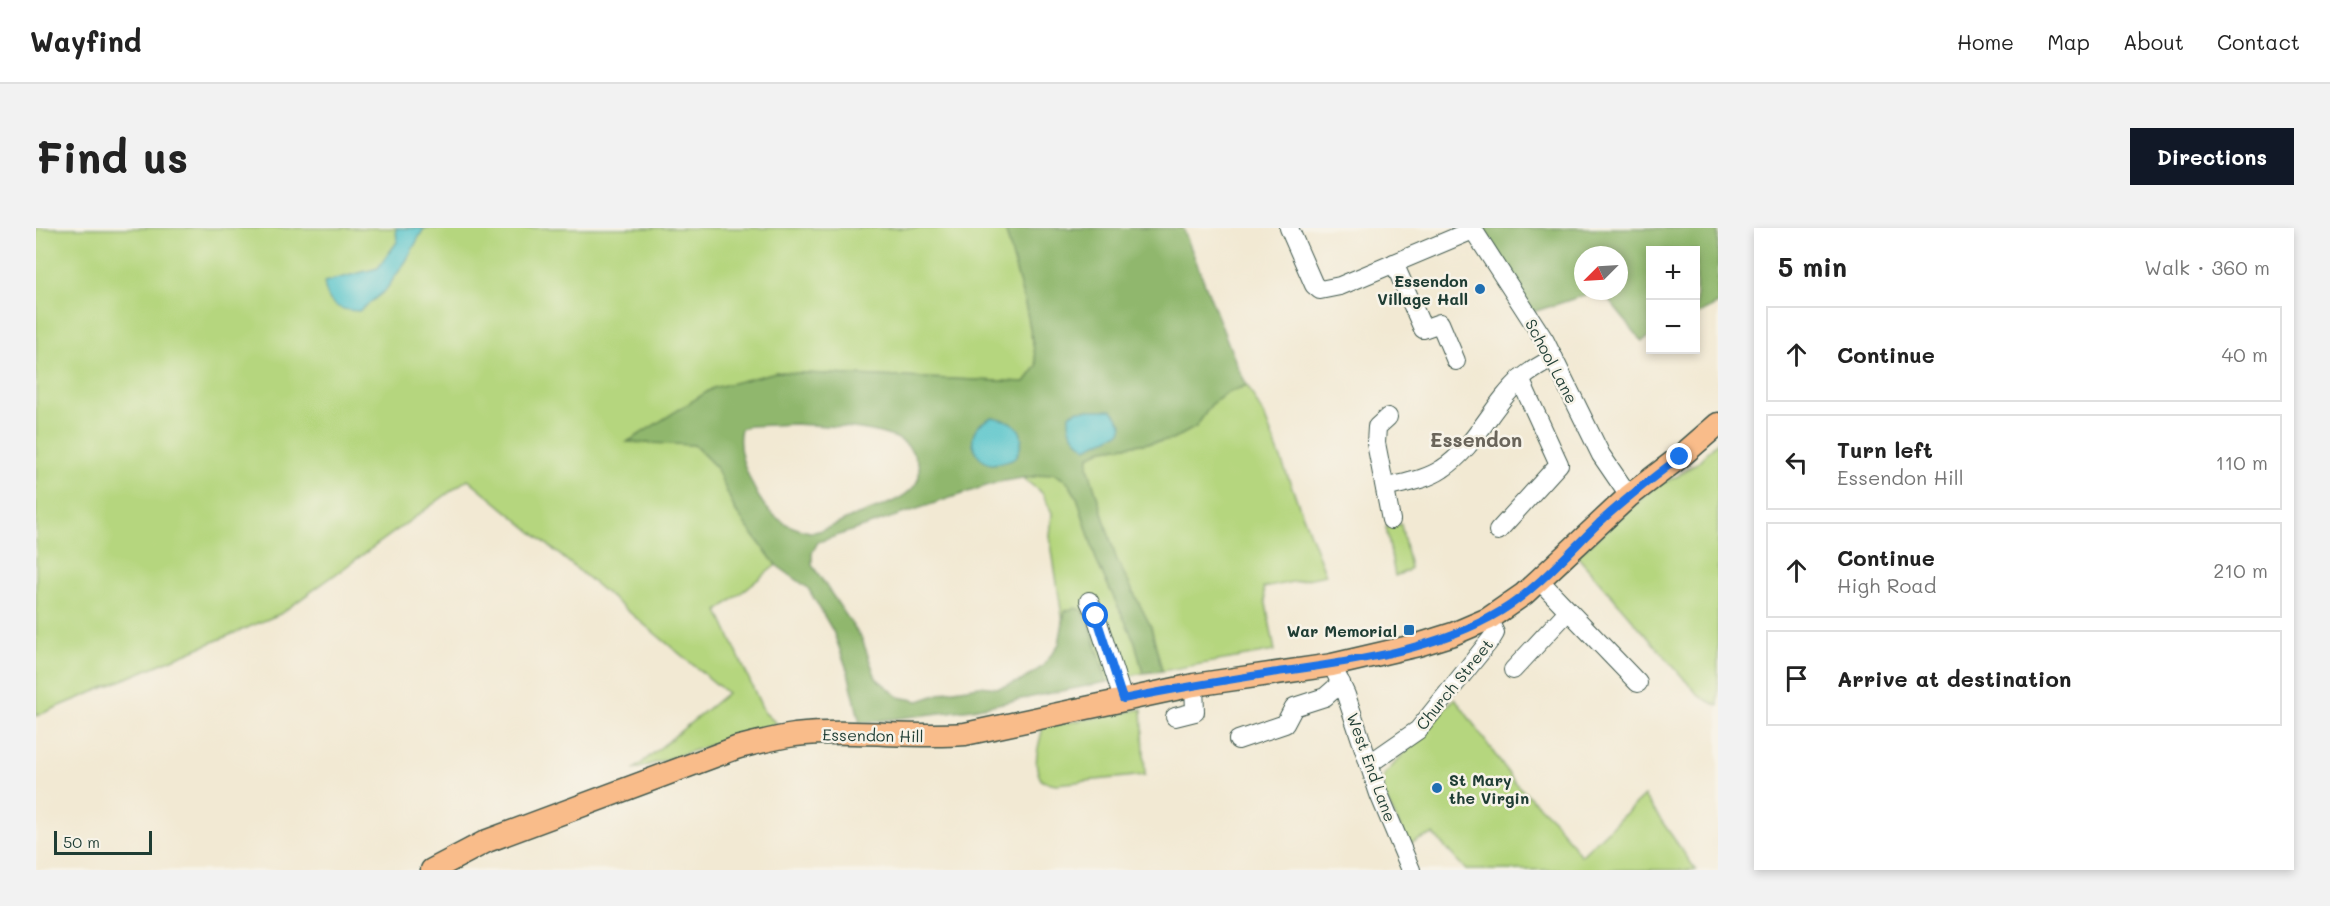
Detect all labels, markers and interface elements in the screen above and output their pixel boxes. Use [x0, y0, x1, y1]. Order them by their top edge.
text: Wayfind [30, 23, 141, 59]
text: Home [1957, 28, 2014, 55]
text: Map [2047, 28, 2090, 55]
text: About [2123, 28, 2184, 55]
text: Contact [2217, 28, 2300, 55]
button: Directions [2130, 128, 2294, 185]
text: Find us [36, 129, 188, 184]
north arrow [1574, 246, 1628, 300]
map controls [1646, 246, 1700, 354]
button: + [1646, 246, 1700, 300]
text: 5 min [1778, 250, 1847, 284]
text: Walk · 360 m [2144, 254, 2270, 280]
place label: Essendon Village Hall [1377, 270, 1468, 309]
marker: Essendon Village Hall [1473, 282, 1487, 296]
button: − [1646, 300, 1700, 354]
street label: School Lane [1521, 315, 1583, 407]
icon: ahead [1780, 338, 1813, 371]
text: Continue [1837, 340, 1935, 369]
text: 40 m [2222, 341, 2268, 367]
district label: Essendon [1430, 426, 1522, 452]
text: Turn left [1837, 435, 1933, 464]
route end [1666, 443, 1692, 469]
icon: left [1780, 446, 1813, 479]
text: 110 m [2215, 449, 2268, 475]
text: Essendon Hill [1837, 464, 1964, 490]
text: Continue [1837, 543, 1935, 572]
icon: ahead [1780, 554, 1813, 587]
text: 210 m [2213, 557, 2268, 583]
text: High Road [1837, 572, 1936, 598]
route start [1082, 602, 1108, 628]
place label: War Memorial [1287, 620, 1397, 641]
marker: War Memorial [1402, 623, 1416, 637]
street label: Church Street [1411, 634, 1497, 734]
icon: arrive [1780, 662, 1813, 695]
text: Arrive at destination [1837, 664, 2072, 693]
street label: West End Lane [1343, 710, 1401, 824]
street label: Essendon Hill [822, 724, 924, 746]
place label: St Mary the Virgin [1449, 769, 1529, 808]
marker: St Mary the Virgin [1430, 781, 1444, 795]
scale bar [54, 828, 152, 856]
text: 50 m [63, 831, 100, 852]

